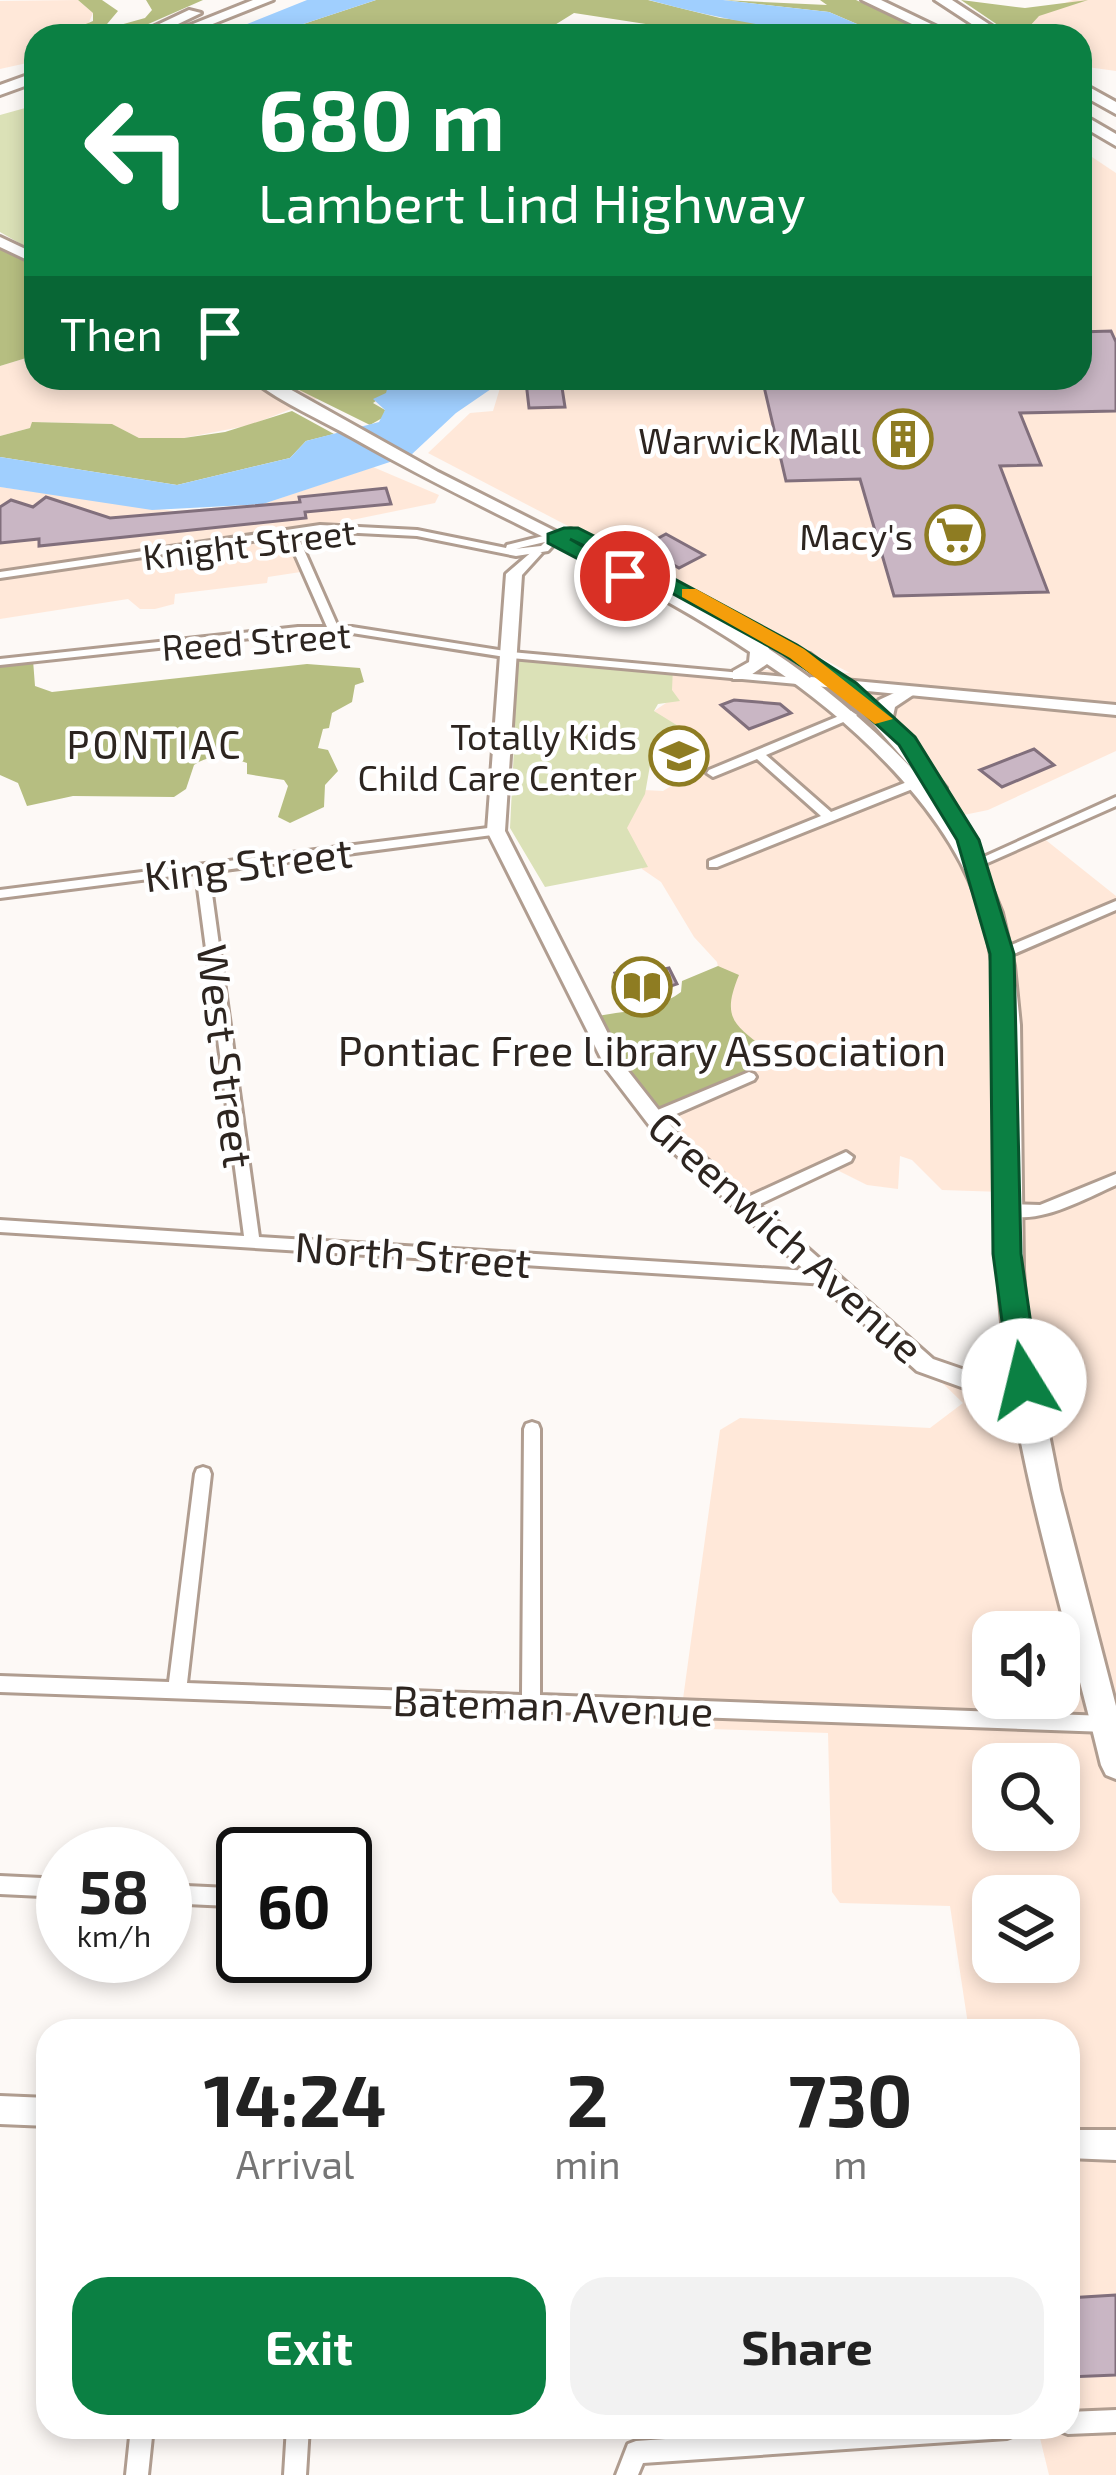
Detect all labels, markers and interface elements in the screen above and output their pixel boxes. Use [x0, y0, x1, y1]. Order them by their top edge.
text: 680 m [258, 67, 505, 168]
icon: left [60, 72, 216, 228]
text: Lambert Lind Highway [258, 169, 806, 234]
icon: arrive [187, 300, 253, 366]
text: Then [60, 306, 163, 360]
building icon: Warwick Mall [872, 408, 934, 470]
place label: Warwick Mall [638, 418, 861, 461]
supermarket icon: Macy's [924, 504, 986, 566]
street label: Knight Street [140, 509, 358, 577]
place label: Macy's [799, 514, 913, 557]
pin [574, 525, 676, 627]
icon: arrive [592, 543, 658, 609]
street label: Reed Street [160, 612, 352, 668]
place label: Totally Kids Child Care Center [357, 714, 637, 798]
district label: PONTIAC [67, 720, 243, 767]
school or university icon: Totally Kids Child Care Center [648, 725, 710, 787]
street label: King Street [141, 825, 355, 901]
street label: West Street [188, 941, 266, 1171]
library icon: Pontiac Free Library Association [611, 956, 673, 1018]
place label: Pontiac Free Library Association [338, 1024, 946, 1074]
street label: Greenwich Avenue [640, 1100, 934, 1372]
street label: North Street [293, 1220, 533, 1286]
position arrow [961, 1318, 1087, 1444]
map controls [972, 1611, 1080, 1983]
button: sound [972, 1611, 1080, 1719]
street label: Bateman Avenue [392, 1673, 714, 1735]
button: search [972, 1743, 1080, 1851]
speed limit sign: 60 [216, 1827, 372, 1983]
text: 58 [79, 1854, 149, 1926]
button: layers [972, 1875, 1080, 1983]
text: km/h [77, 1917, 151, 1953]
text: 14:24 [204, 2055, 387, 2141]
text: 2 [567, 2055, 608, 2141]
text: 730 [788, 2055, 912, 2141]
text: Arrival [236, 2140, 354, 2187]
text: min [554, 2140, 621, 2187]
text: m [833, 2140, 867, 2187]
button: Exit [72, 2277, 546, 2415]
button: Share [570, 2277, 1044, 2415]

